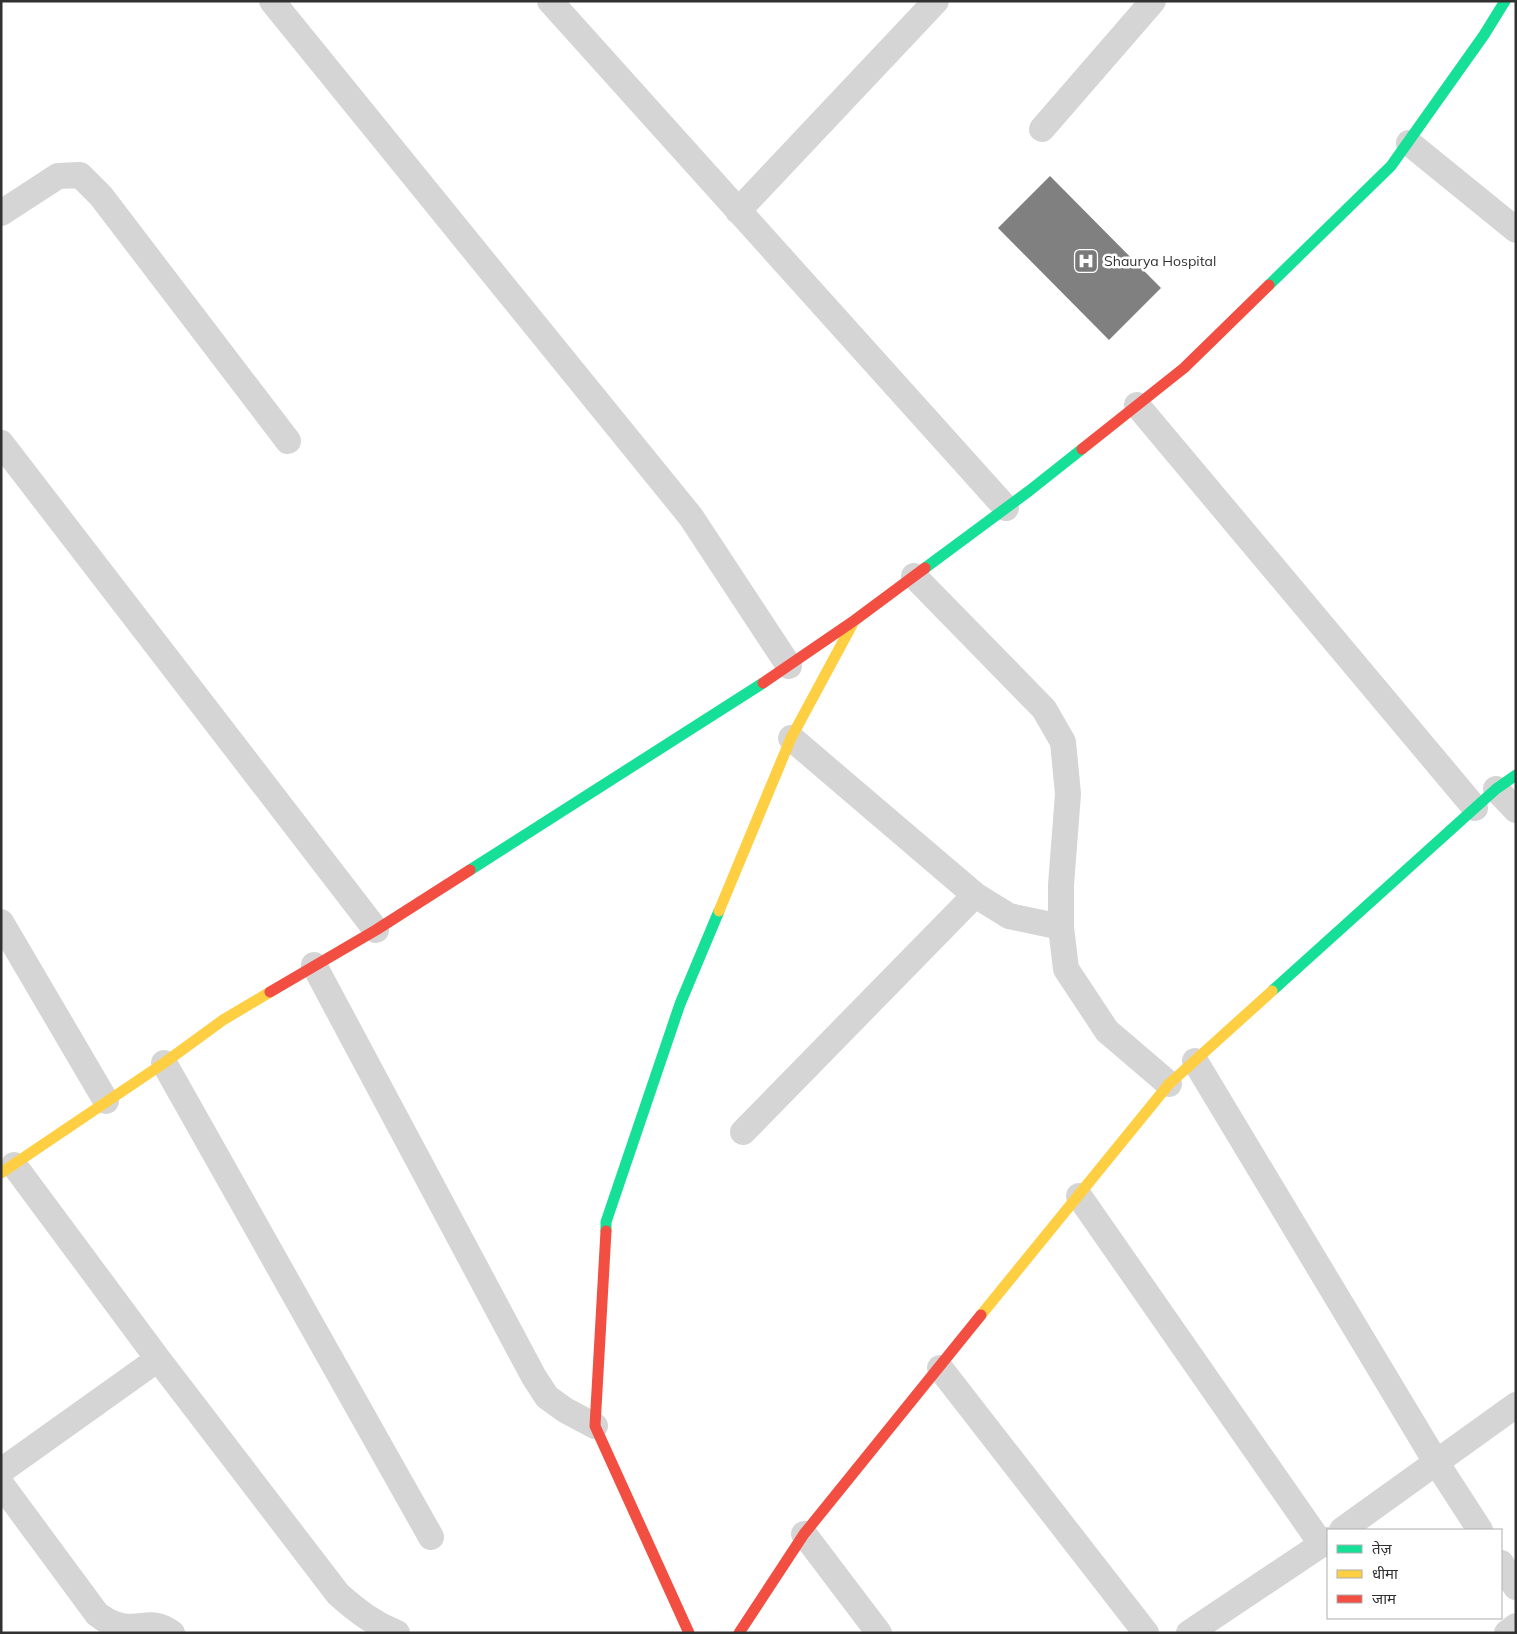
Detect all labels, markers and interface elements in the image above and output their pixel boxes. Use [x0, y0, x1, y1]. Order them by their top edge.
hospital icon: Shaurya Hospital [1073, 248, 1099, 274]
place label: Shaurya Hospital [1104, 252, 1216, 270]
legend [1327, 1529, 1502, 1619]
text: तेज़ [1372, 1539, 1393, 1558]
text: धीमा [1372, 1564, 1399, 1583]
text: जाम [1372, 1589, 1397, 1608]

